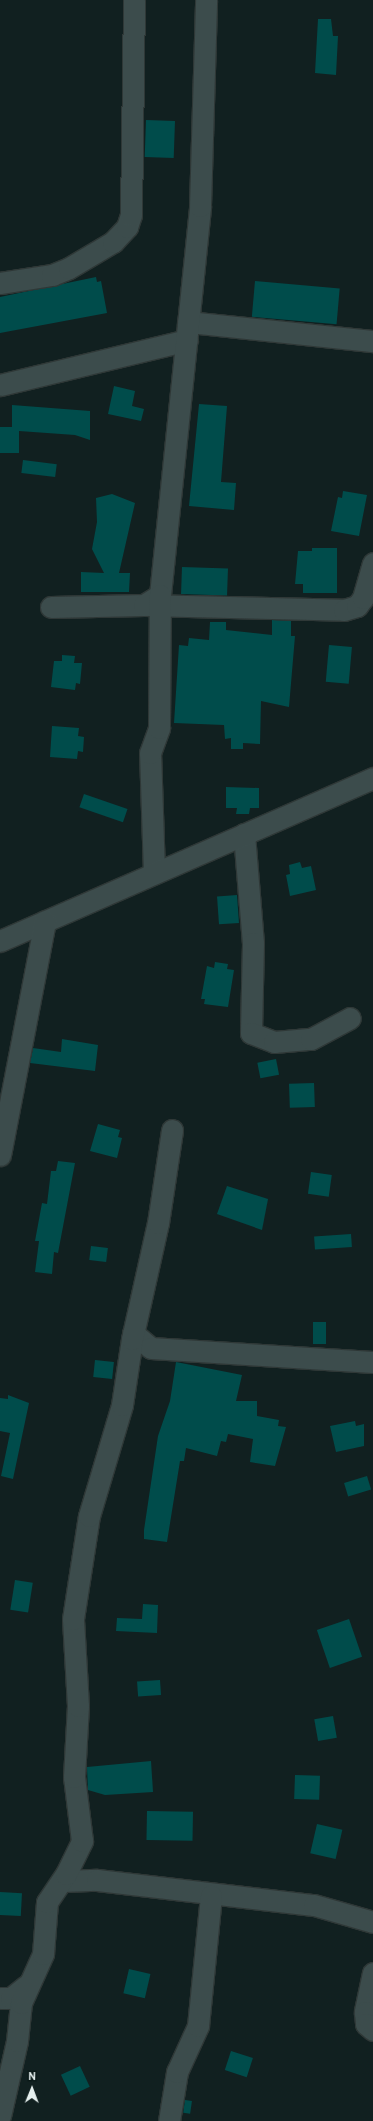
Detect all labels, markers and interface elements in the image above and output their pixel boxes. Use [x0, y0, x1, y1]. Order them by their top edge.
north arrow [12, 2069, 52, 2109]
text: N [28, 2070, 36, 2084]

